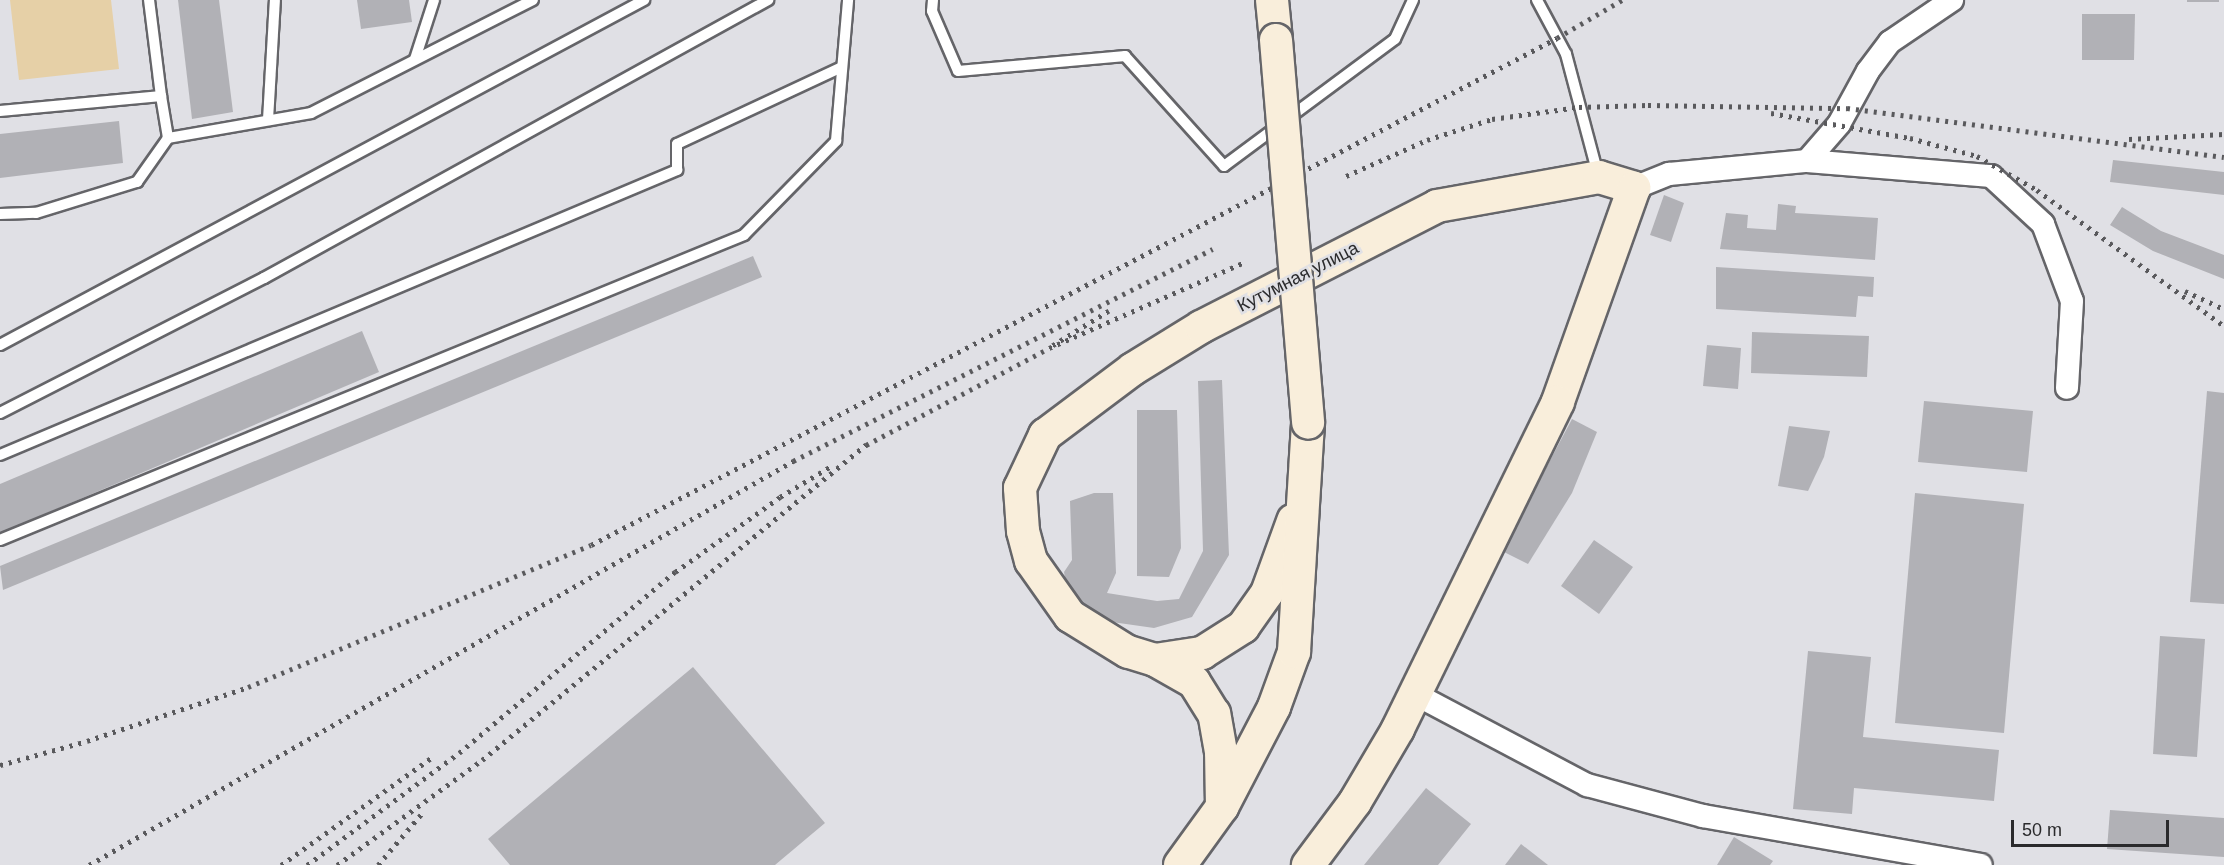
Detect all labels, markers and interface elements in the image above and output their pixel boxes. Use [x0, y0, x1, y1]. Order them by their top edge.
street label: Кутумная улица [1234, 237, 1362, 317]
scale bar [2014, 808, 2172, 846]
text: 50 m [2022, 820, 2062, 840]

